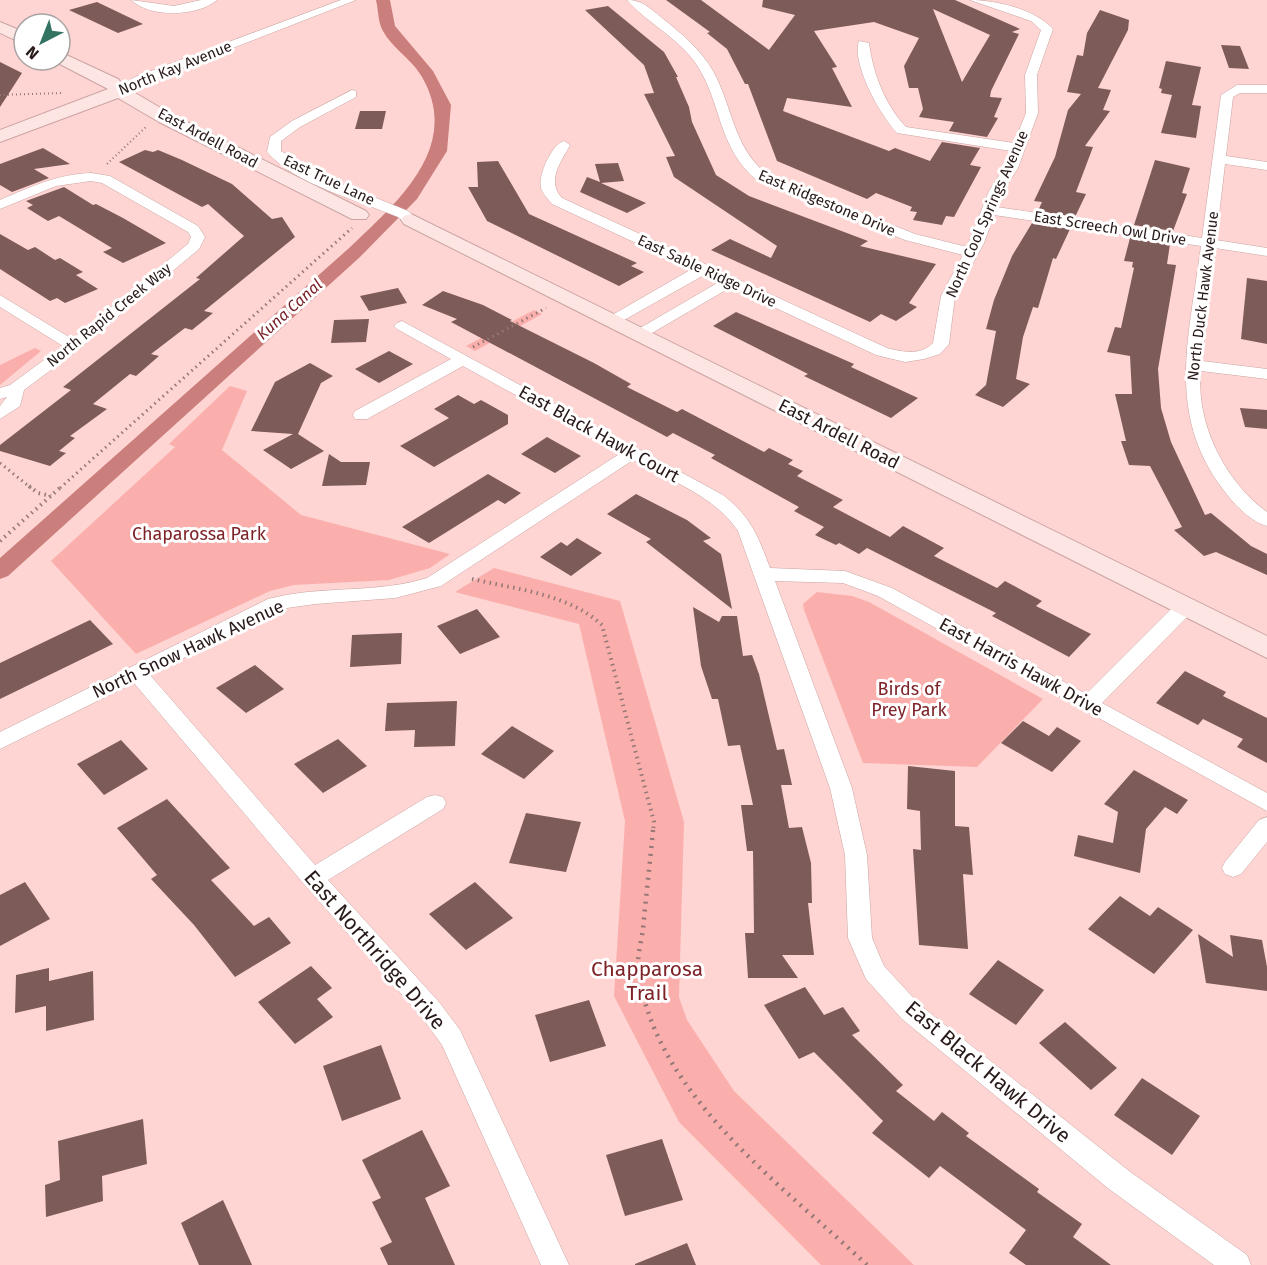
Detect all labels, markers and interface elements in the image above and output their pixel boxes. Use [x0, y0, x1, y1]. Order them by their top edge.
north arrow [12, 12, 72, 72]
street label: North Kay Avenue [116, 37, 234, 99]
text: N [22, 42, 43, 63]
street label: East Ardell Road [155, 104, 261, 172]
street label: North Cool Springs Avenue [942, 128, 1032, 300]
street label: East True Lane [280, 151, 378, 209]
street label: East Ridgestone Drive [756, 166, 898, 240]
street label: East Screech Owl Drive [1033, 207, 1187, 249]
street label: North Duck Hawk Avenue [1184, 210, 1222, 382]
street label: East Sable Ridge Drive [635, 231, 779, 311]
street label: North Rapid Creek Way [43, 259, 175, 371]
water label: Kuna Canal [253, 275, 326, 344]
street label: East Black Hawk Court [515, 381, 684, 488]
street label: East Ardell Road [775, 394, 903, 474]
park label: Chaparossa Park [132, 523, 267, 545]
street label: North Snow Hawk Avenue [89, 595, 287, 703]
street label: East Harris Hawk Drive [935, 613, 1107, 721]
park label: Birds of Prey Park [871, 678, 947, 721]
street label: East Northridge Drive [299, 865, 451, 1035]
park label: Chapparosa Trail [591, 956, 703, 1006]
street label: East Black Hawk Drive [900, 995, 1076, 1149]

